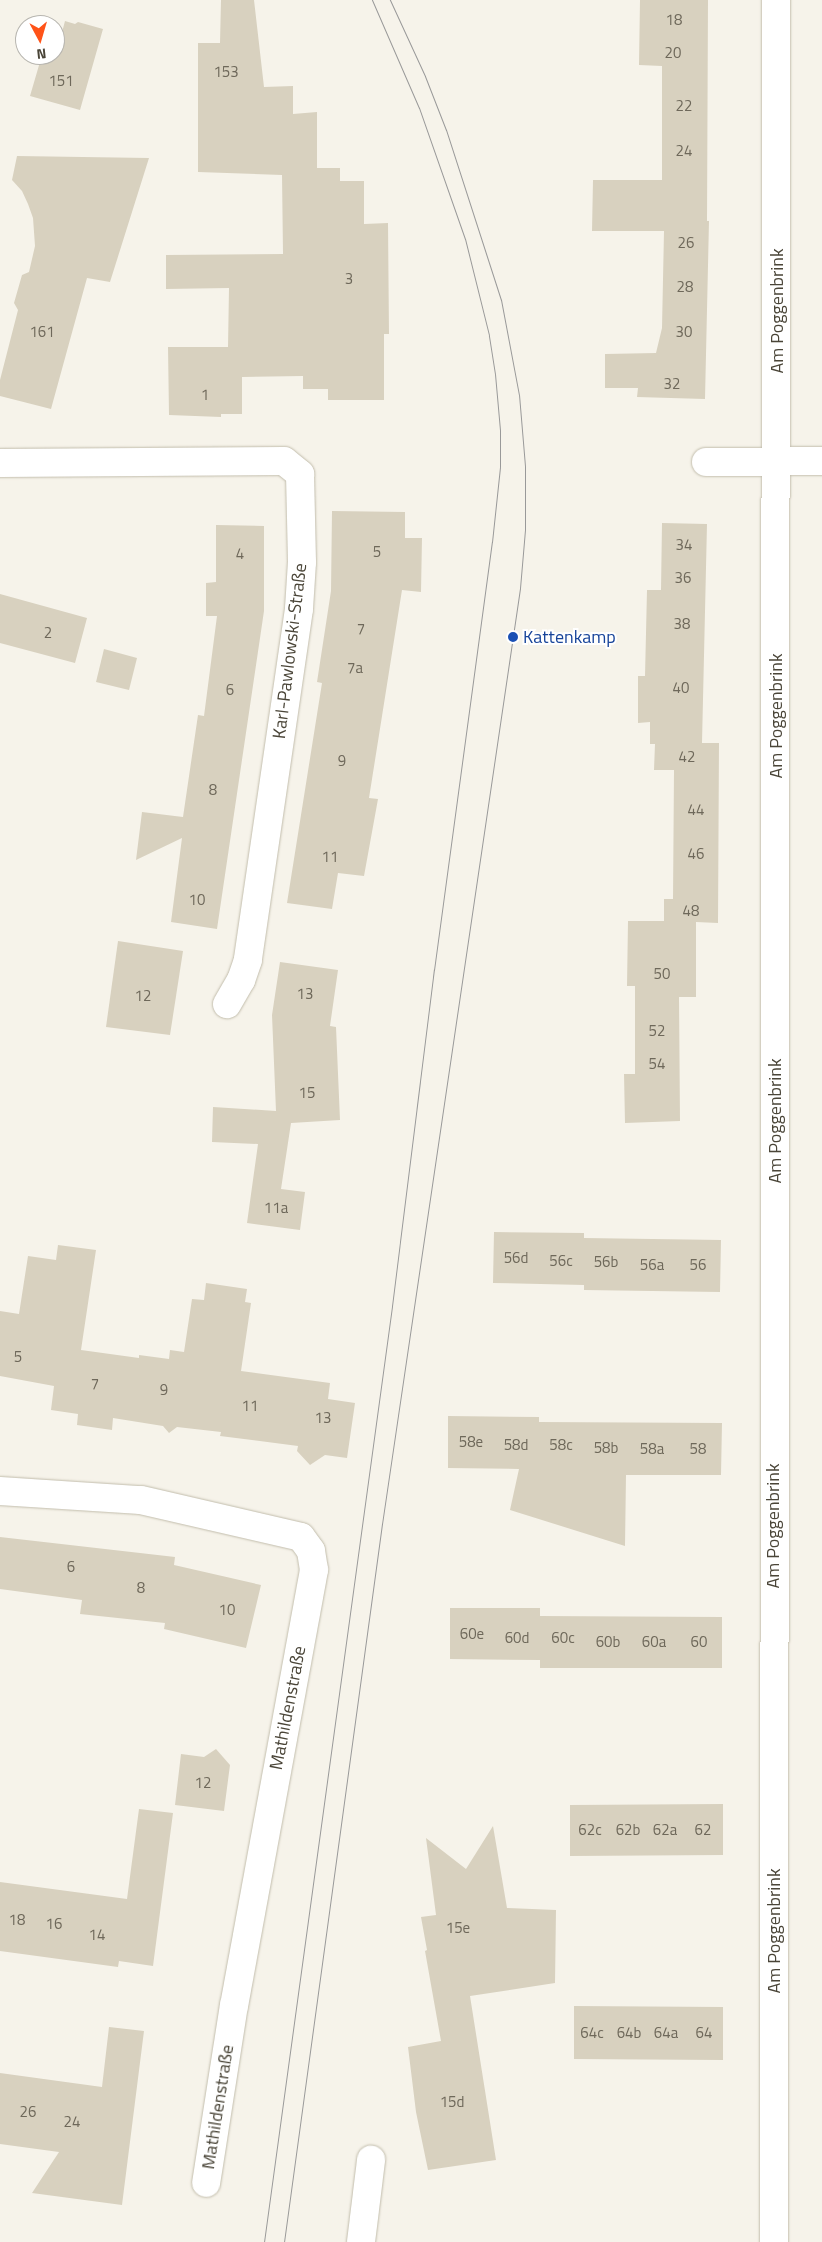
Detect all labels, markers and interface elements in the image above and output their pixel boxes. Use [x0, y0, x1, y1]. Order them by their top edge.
house number: 18 [666, 11, 682, 29]
north arrow [15, 15, 65, 65]
text: N [36, 43, 47, 65]
house number: 20 [665, 44, 681, 62]
house number: 153 [213, 63, 239, 81]
house number: 151 [48, 72, 74, 90]
house number: 22 [676, 97, 692, 115]
house number: 24 [676, 142, 692, 160]
house number: 26 [678, 234, 694, 252]
street label: Am Poggenbrink [766, 248, 788, 374]
house number: 3 [345, 270, 353, 288]
house number: 28 [677, 278, 693, 296]
house number: 161 [29, 323, 55, 341]
house number: 30 [676, 323, 692, 341]
house number: 32 [664, 375, 680, 393]
house number: 1 [201, 386, 209, 404]
house number: 34 [676, 536, 692, 554]
house number: 5 [373, 543, 381, 561]
house number: 4 [236, 545, 244, 563]
street label: Karl-Pawlowski-Straße [268, 562, 312, 740]
house number: 36 [675, 569, 691, 587]
house number: 38 [674, 615, 690, 633]
house number: 7 [357, 620, 365, 638]
house number: 2 [44, 624, 52, 642]
place label: Kattenkamp [523, 626, 616, 648]
marker: Kattenkamp [507, 631, 519, 643]
street label: Am Poggenbrink [765, 653, 787, 779]
house number: 7a [347, 659, 363, 677]
house number: 40 [673, 679, 689, 697]
house number: 6 [226, 681, 234, 699]
house number: 42 [679, 748, 695, 766]
house number: 9 [338, 752, 346, 770]
house number: 8 [209, 781, 217, 799]
house number: 44 [688, 801, 704, 819]
house number: 46 [688, 845, 704, 863]
house number: 11 [322, 848, 338, 866]
house number: 10 [189, 891, 205, 909]
house number: 48 [683, 902, 699, 920]
house number: 50 [654, 965, 670, 983]
house number: 13 [297, 985, 313, 1003]
house number: 12 [135, 987, 151, 1005]
house number: 52 [649, 1022, 665, 1040]
house number: 54 [649, 1055, 665, 1073]
street label: Am Poggenbrink [764, 1058, 786, 1184]
house number: 15 [299, 1084, 315, 1102]
house number: 11a [264, 1199, 288, 1217]
house number: 56d [504, 1249, 528, 1267]
house number: 56c [549, 1252, 573, 1270]
house number: 56b [594, 1253, 618, 1271]
house number: 56a [640, 1256, 664, 1274]
house number: 56 [690, 1256, 706, 1274]
house number: 5 [14, 1348, 22, 1366]
house number: 7 [91, 1375, 99, 1393]
house number: 9 [160, 1381, 168, 1399]
house number: 11 [242, 1397, 258, 1415]
house number: 13 [315, 1409, 331, 1427]
house number: 58e [459, 1433, 483, 1451]
house number: 58d [504, 1436, 528, 1454]
house number: 58c [549, 1436, 573, 1454]
house number: 58b [594, 1439, 618, 1457]
house number: 58a [640, 1440, 664, 1458]
house number: 58 [690, 1440, 706, 1458]
street label: Am Poggenbrink [762, 1463, 784, 1589]
house number: 6 [67, 1558, 75, 1576]
house number: 8 [137, 1579, 145, 1597]
house number: 10 [219, 1601, 235, 1619]
house number: 60e [460, 1625, 484, 1643]
house number: 60d [505, 1629, 529, 1647]
house number: 60c [551, 1629, 575, 1647]
house number: 60b [596, 1633, 620, 1651]
house number: 60a [642, 1633, 666, 1651]
house number: 60 [691, 1633, 707, 1651]
street label: Mathildenstraße [265, 1644, 311, 1772]
house number: 12 [195, 1774, 211, 1792]
house number: 62c [578, 1821, 602, 1839]
house number: 62b [616, 1821, 640, 1839]
house number: 62a [653, 1821, 677, 1839]
house number: 62 [695, 1821, 711, 1839]
street label: Am Poggenbrink [763, 1868, 785, 1994]
house number: 18 [9, 1911, 25, 1929]
house number: 16 [46, 1915, 62, 1933]
house number: 15e [446, 1919, 470, 1937]
house number: 14 [89, 1926, 105, 1944]
house number: 64c [580, 2024, 604, 2042]
house number: 64b [617, 2024, 641, 2042]
house number: 64a [654, 2024, 678, 2042]
house number: 64 [696, 2024, 712, 2042]
street label: Mathildenstraße [197, 2043, 239, 2171]
house number: 15d [440, 2093, 464, 2111]
house number: 26 [20, 2103, 36, 2121]
house number: 24 [64, 2113, 80, 2131]

